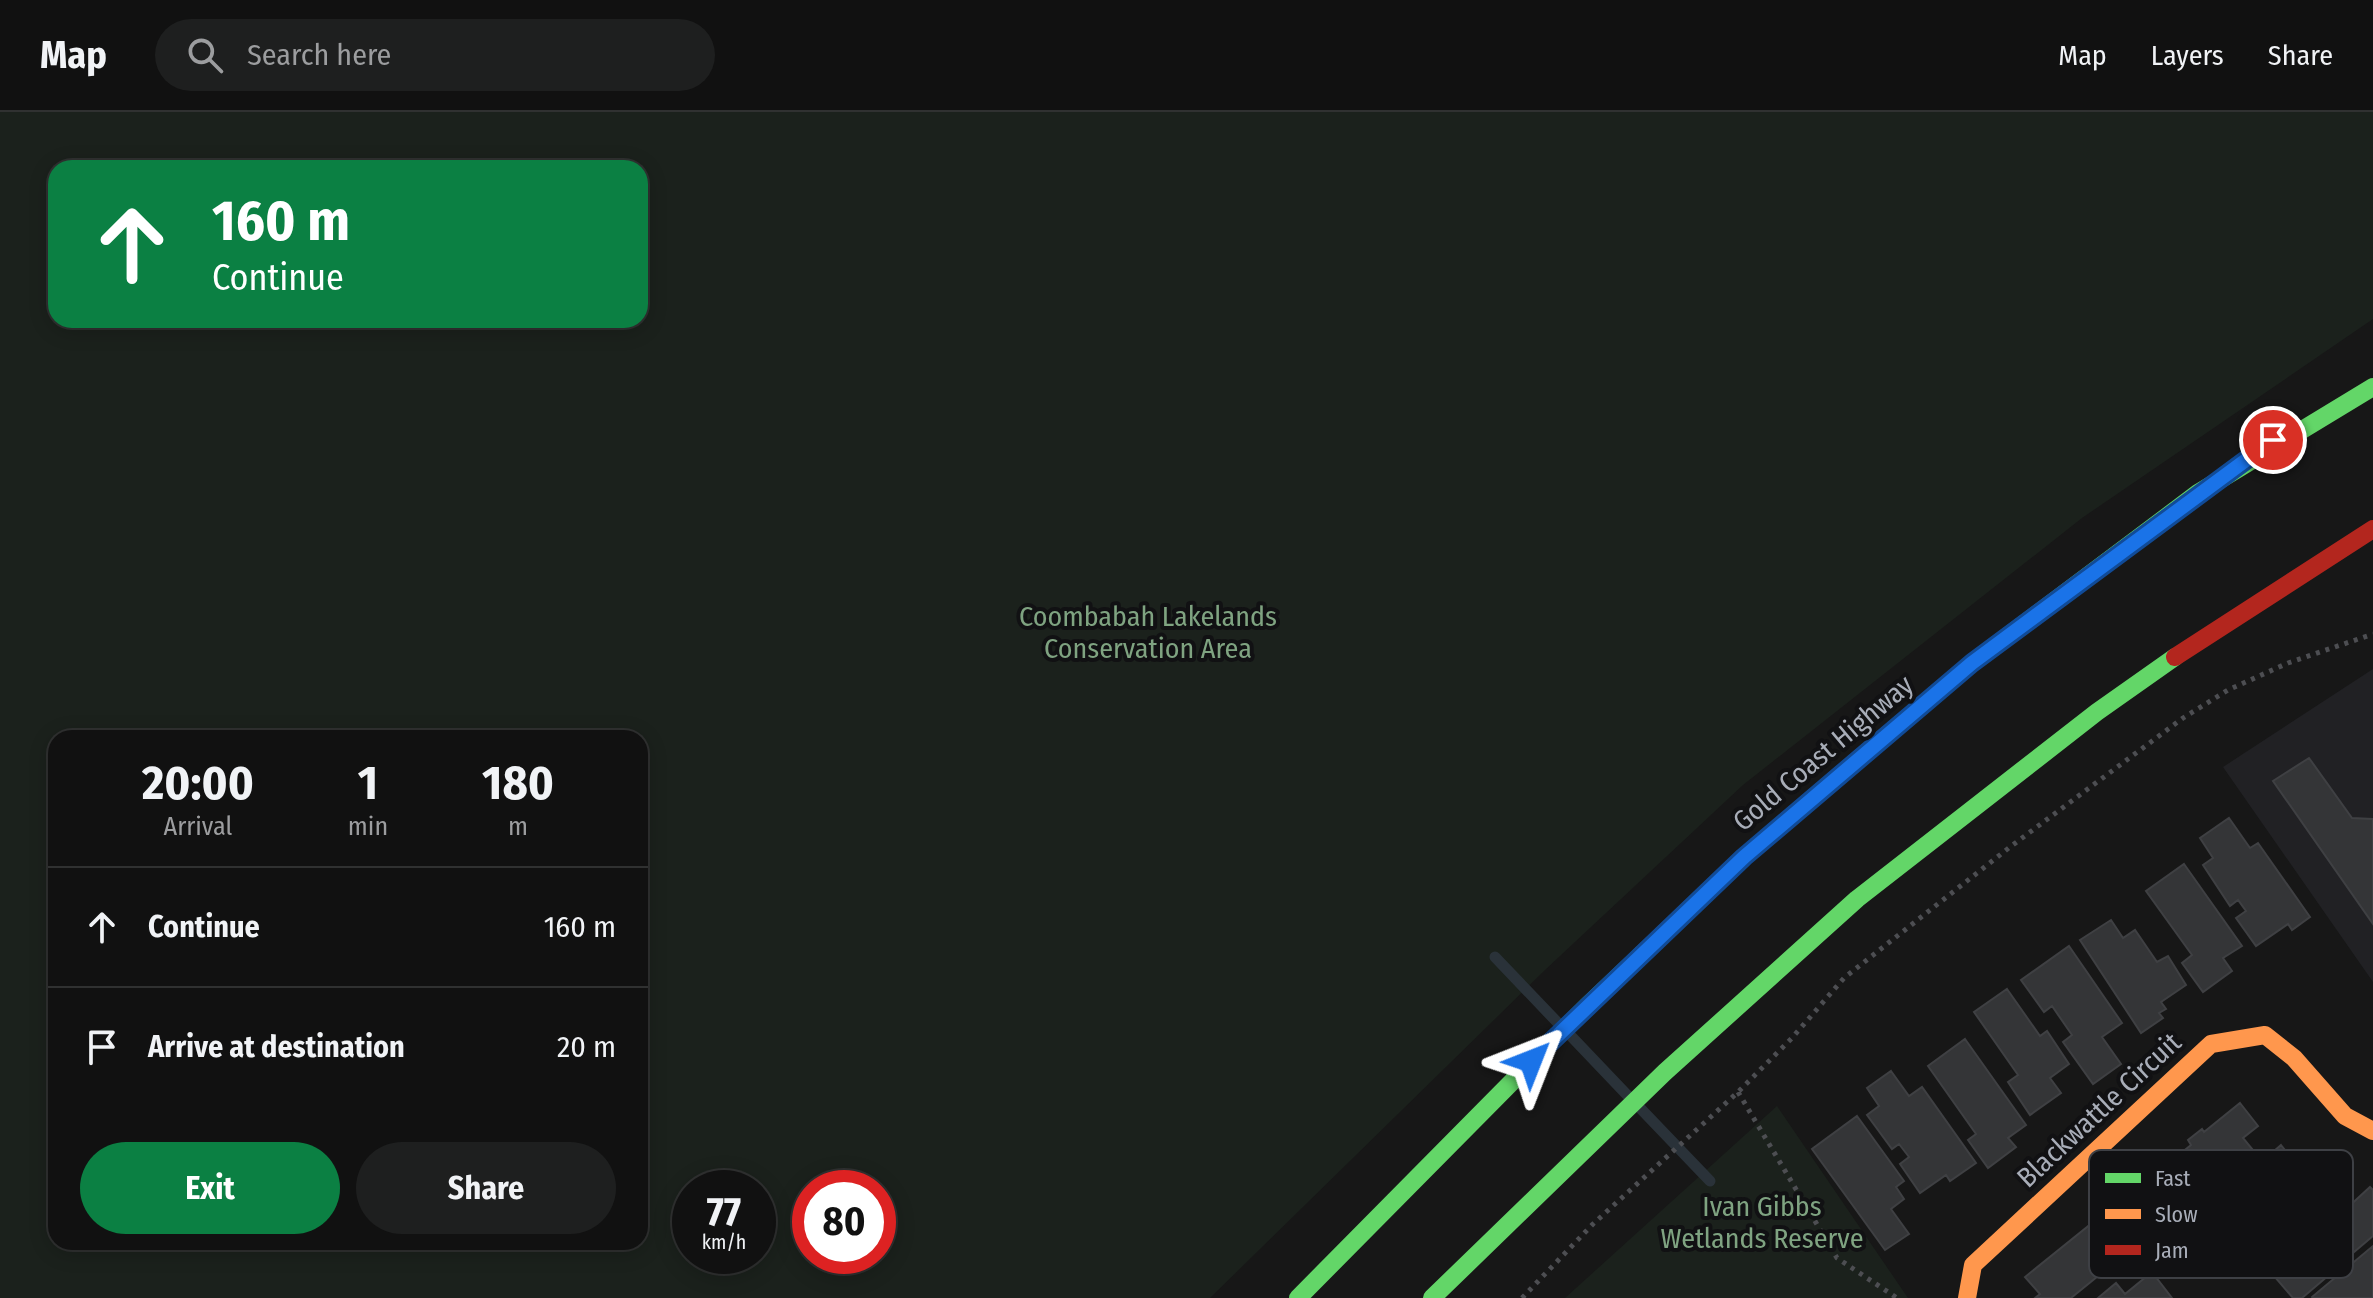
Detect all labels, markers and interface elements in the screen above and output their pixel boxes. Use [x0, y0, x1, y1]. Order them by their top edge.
search box [155, 19, 715, 91]
text: Map [40, 32, 107, 78]
icon: search [183, 33, 227, 77]
text: Search here [247, 37, 391, 73]
text: Map [2058, 39, 2107, 72]
text: Layers [2151, 39, 2224, 72]
text: Share [2268, 39, 2333, 72]
text: 160 m [212, 188, 350, 255]
icon: ahead [80, 192, 184, 296]
text: Continue [212, 256, 344, 300]
pin [2239, 406, 2307, 474]
icon: arrive [2251, 418, 2295, 462]
park label: Coombabah Lakelands Conservation Area [1019, 600, 1277, 665]
street label: Gold Coast Highway [1726, 668, 1920, 838]
text: 20:00 [142, 754, 254, 812]
text: 1 [358, 754, 378, 812]
text: 180 [482, 754, 554, 812]
text: Arrival [163, 811, 232, 842]
text: min [348, 811, 388, 842]
text: m [508, 811, 528, 842]
icon: ahead [80, 905, 124, 949]
text: Continue [148, 909, 260, 945]
text: 160 m [544, 909, 616, 945]
position arrow [1489, 1019, 1573, 1103]
icon: arrive [80, 1025, 124, 1069]
street label: Blackwattle Circuit [2010, 1025, 2188, 1194]
text: Arrive at destination [148, 1029, 405, 1065]
text: 20 m [557, 1029, 616, 1065]
button: Exit [80, 1142, 340, 1234]
button: Share [356, 1142, 616, 1234]
legend [2089, 1150, 2353, 1278]
text: Fast [2155, 1165, 2191, 1192]
speed limit sign: 80 [792, 1170, 896, 1274]
text: 77 [707, 1188, 741, 1236]
park label: Ivan Gibbs Wetlands Reserve [1660, 1190, 1864, 1255]
text: Slow [2155, 1201, 2198, 1228]
text: km/h [702, 1230, 746, 1254]
text: Jam [2155, 1237, 2189, 1264]

